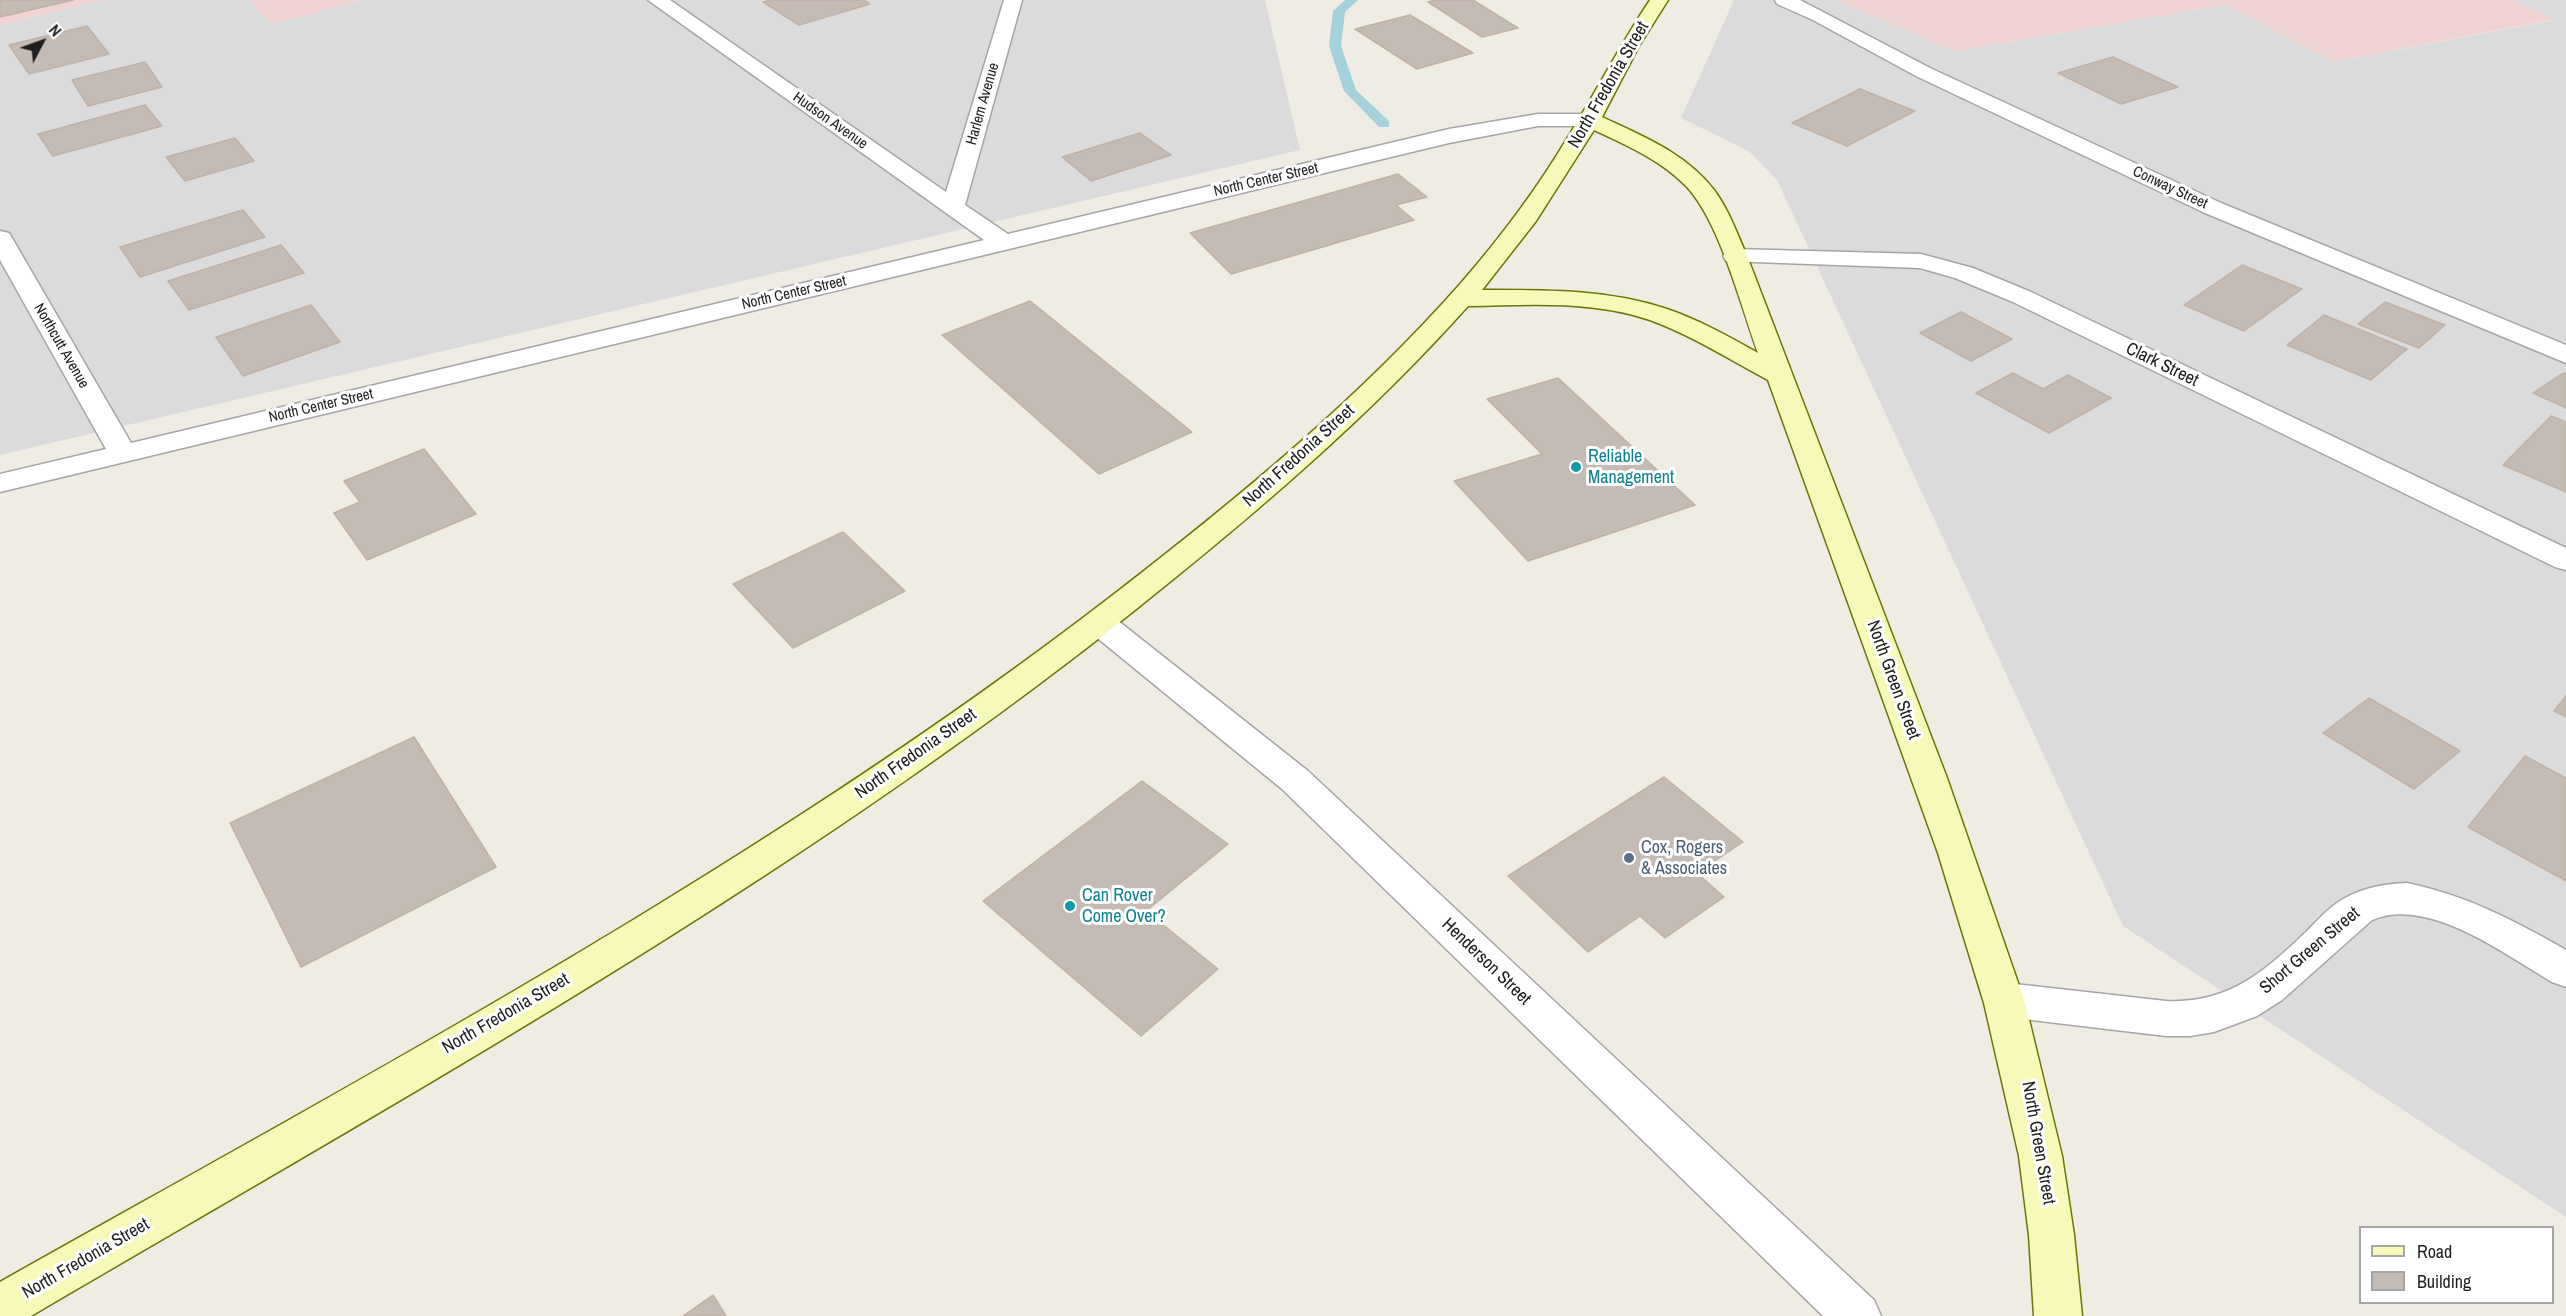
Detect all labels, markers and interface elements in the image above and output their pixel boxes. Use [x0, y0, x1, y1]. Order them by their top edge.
north arrow [12, 12, 72, 72]
street label: North Fredonia Street [1564, 18, 1654, 152]
text: N [44, 19, 67, 41]
street label: Harlem Avenue [963, 61, 1003, 147]
street label: Hudson Avenue [789, 89, 871, 153]
street label: North Center Street [1212, 159, 1320, 201]
street label: Conway Street [2130, 163, 2210, 213]
street label: North Center Street [740, 272, 848, 314]
street label: Northcutt Avenue [29, 300, 93, 392]
street label: Clark Street [2122, 338, 2202, 392]
street label: North Center Street [267, 385, 375, 427]
street label: North Fredonia Street [1239, 400, 1359, 512]
place label: Reliable Management [1588, 446, 1674, 488]
marker: Reliable Management [1569, 460, 1583, 474]
street label: North Green Street [1862, 618, 1924, 742]
street label: North Fredonia Street [851, 704, 981, 804]
place label: Cox, Rogers & Associates [1641, 837, 1727, 880]
marker: Cox, Rogers & Associates [1622, 851, 1636, 865]
place label: Can Rover Come Over? [1082, 885, 1166, 928]
marker: Can Rover Come Over? [1063, 899, 1077, 913]
street label: Short Green Street [2256, 903, 2364, 999]
street label: Henderson Street [1437, 914, 1535, 1010]
street label: North Fredonia Street [439, 969, 573, 1059]
street label: North Green Street [2017, 1080, 2059, 1206]
street label: North Fredonia Street [19, 1214, 153, 1304]
legend [2359, 1226, 2554, 1304]
text: Road [2417, 1239, 2452, 1264]
text: Building [2417, 1269, 2471, 1294]

